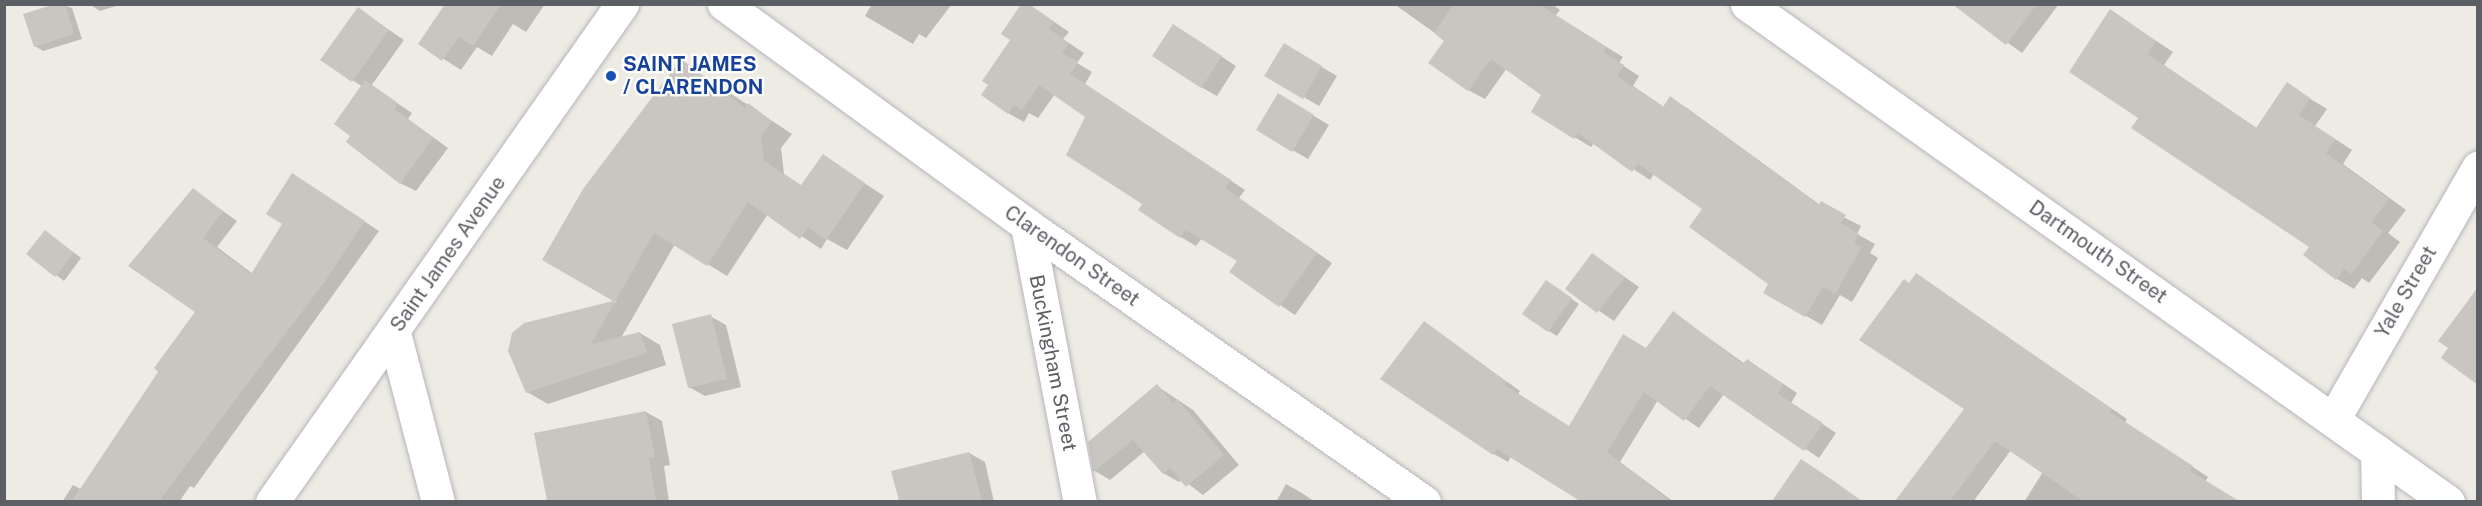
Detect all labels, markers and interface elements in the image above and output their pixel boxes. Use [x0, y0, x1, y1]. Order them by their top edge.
place label: SAINT JAMES / CLARENDON [623, 52, 763, 99]
marker: SAINT JAMES / CLARENDON [604, 69, 618, 83]
street label: Saint James Avenue [385, 172, 511, 336]
street label: Dartmouth Street [2024, 195, 2172, 309]
street label: Clarendon Street [1000, 200, 1144, 312]
street label: Yale Street [2370, 242, 2442, 342]
street label: Buckingham Street [1024, 273, 1082, 453]

